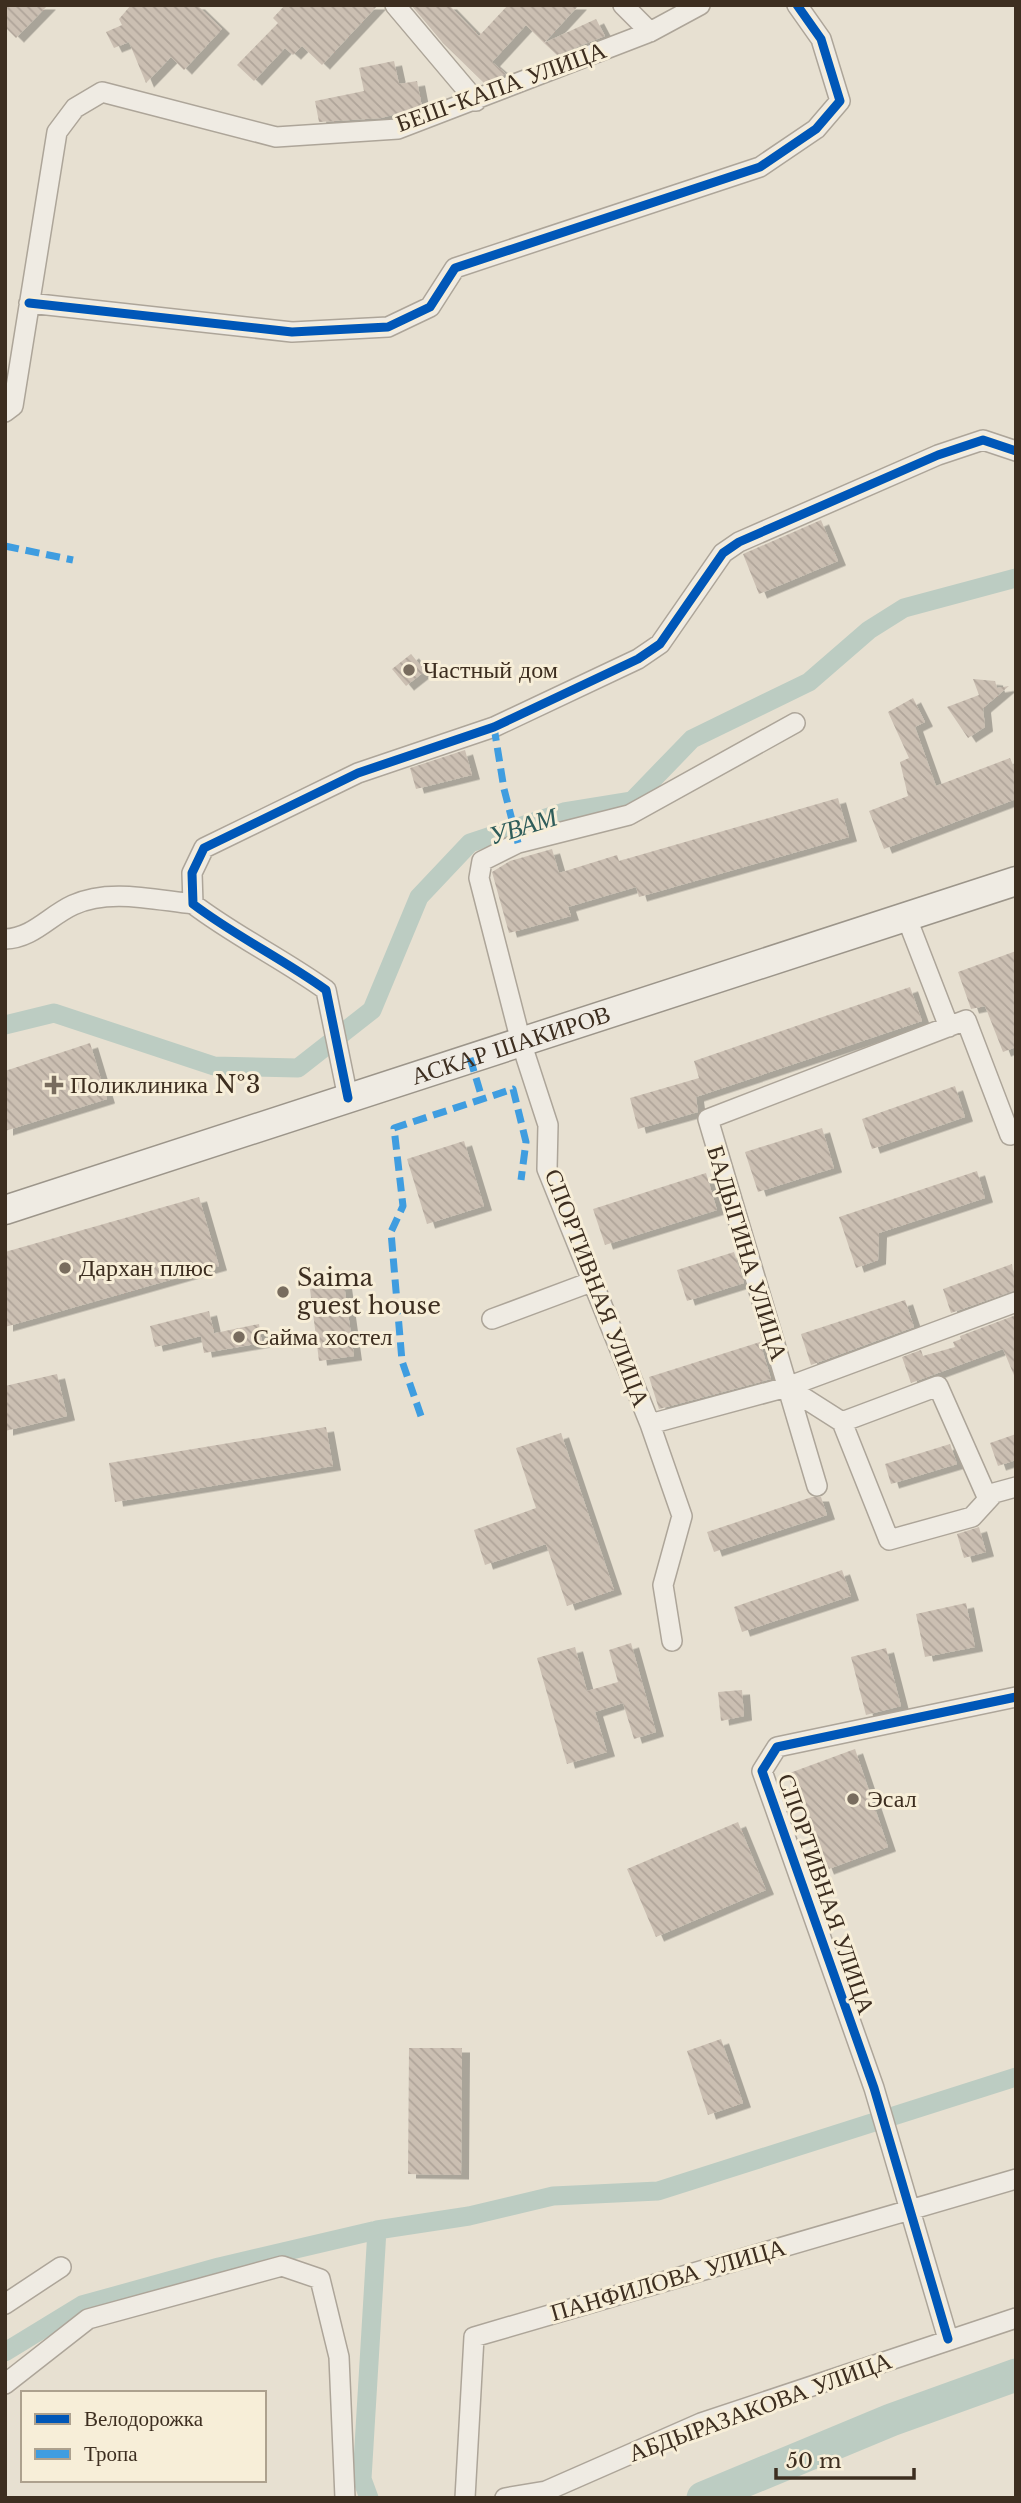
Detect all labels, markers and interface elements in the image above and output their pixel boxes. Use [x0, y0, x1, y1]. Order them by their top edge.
street label: БЕШ-КАПА УЛИЦА [392, 35, 610, 138]
place label: Частный дом [423, 655, 558, 684]
marker: Частный дом [401, 662, 417, 678]
water label: УВАМ [485, 800, 562, 852]
street label: АСКАР ШАКИРОВ [407, 999, 614, 1091]
place label: Поликлиника №3 [70, 1070, 260, 1099]
marker: Поликлиника №3 [44, 1075, 64, 1095]
street label: БАДЫГИНА УЛИЦА [701, 1142, 794, 1365]
street label: СПОРТИВНАЯ УЛИЦА [539, 1165, 656, 1411]
place label: Дархан плюс [79, 1253, 214, 1282]
marker: Дархан плюс [57, 1260, 73, 1276]
place label: Saima guest house [297, 1263, 441, 1320]
marker: Saima guest house [275, 1284, 291, 1300]
place label: Сайма хостел [253, 1322, 393, 1351]
marker: Сайма хостел [231, 1329, 247, 1345]
street label: СПОРТИВНАЯ УЛИЦА [772, 1770, 881, 2019]
place label: Эсал [867, 1784, 917, 1813]
marker: Эсал [845, 1791, 861, 1807]
street label: ПАНФИЛОВА УЛИЦА [547, 2232, 789, 2327]
street label: АБДЫРАЗАКОВА УЛИЦА [624, 2345, 896, 2468]
legend [21, 2391, 266, 2482]
text: Велодорожка [84, 2406, 204, 2432]
scale bar [776, 2436, 914, 2480]
text: Тропа [84, 2441, 138, 2467]
text: 50 m [786, 2448, 842, 2474]

